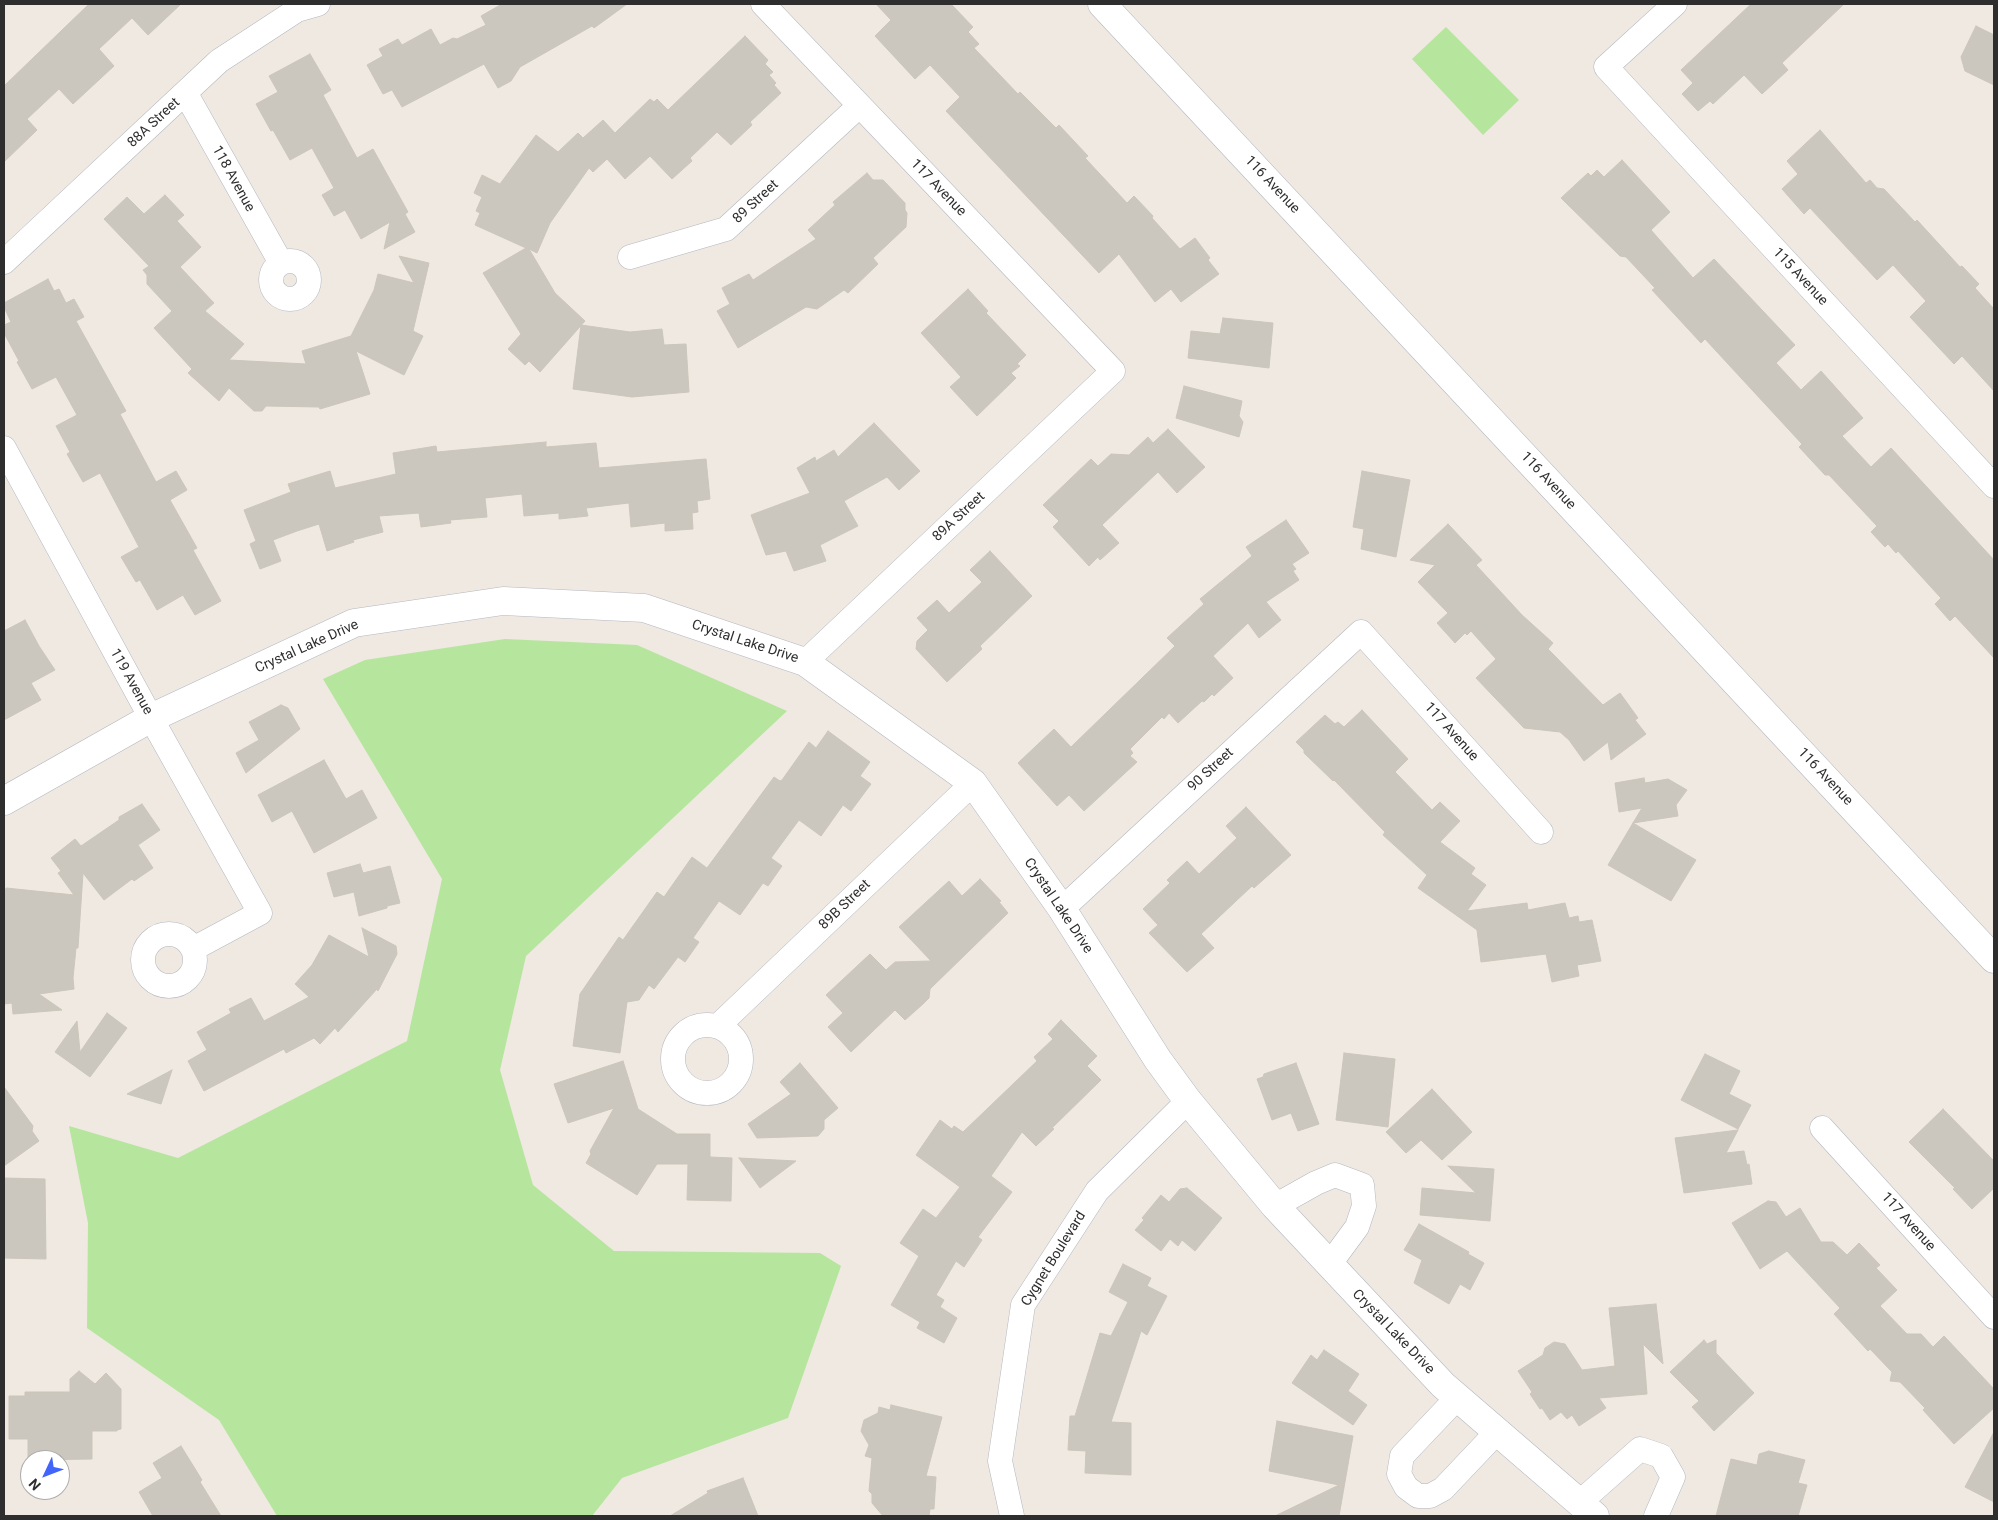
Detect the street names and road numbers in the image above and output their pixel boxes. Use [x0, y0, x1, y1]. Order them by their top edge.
street label: 88A Street [124, 95, 184, 151]
street label: 118 Avenue [208, 143, 258, 215]
street label: 116 Avenue [1241, 153, 1303, 217]
street label: 117 Avenue [907, 156, 969, 220]
street label: 89 Street [730, 177, 782, 227]
street label: 115 Avenue [1769, 245, 1831, 309]
street label: 116 Avenue [1517, 449, 1579, 513]
street label: 89A Street [929, 489, 989, 545]
street label: Crystal Lake Drive [253, 617, 361, 677]
street label: Crystal Lake Drive [689, 617, 801, 667]
street label: 119 Avenue [106, 646, 156, 718]
street label: 117 Avenue [1420, 699, 1482, 765]
street label: 90 Street [1185, 745, 1237, 795]
street label: 116 Avenue [1794, 745, 1856, 809]
street label: Crystal Lake Drive [1020, 855, 1096, 957]
street label: 89B Street [816, 876, 874, 934]
street label: 117 Avenue [1877, 1189, 1939, 1255]
street label: Cygnet Boulevard [1018, 1208, 1090, 1310]
street label: Crystal Lake Drive [1348, 1286, 1438, 1378]

